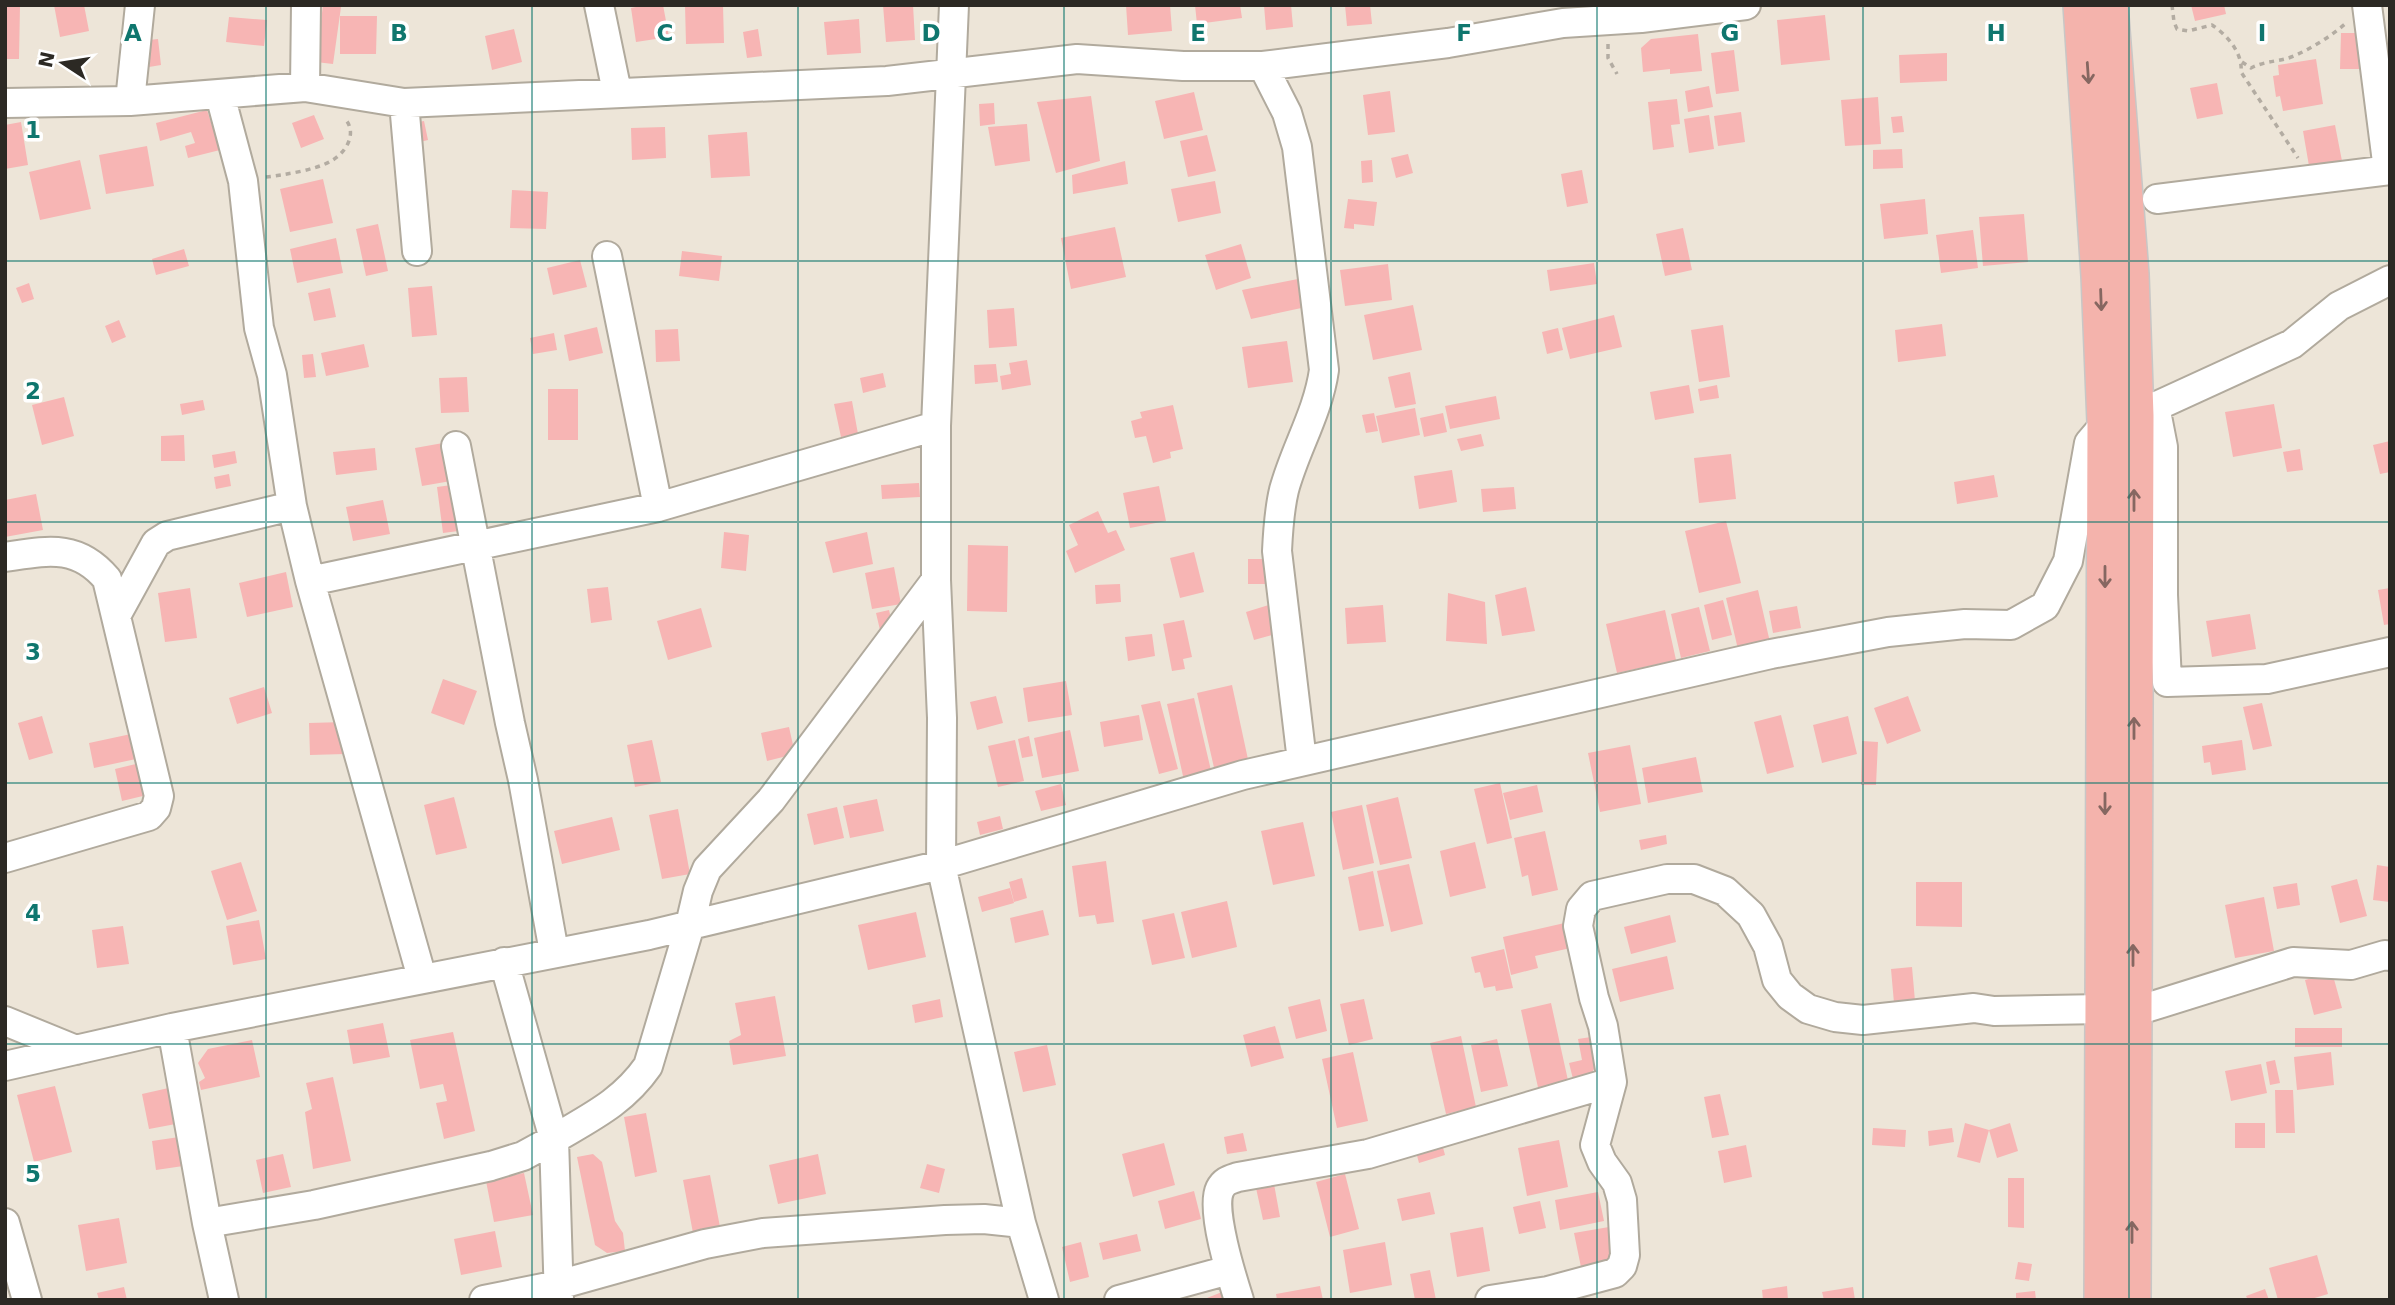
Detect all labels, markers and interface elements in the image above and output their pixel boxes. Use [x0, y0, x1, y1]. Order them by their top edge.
text: A [124, 20, 142, 46]
text: B [390, 20, 408, 46]
text: C [657, 20, 673, 46]
text: D [921, 20, 941, 46]
text: E [1190, 20, 1206, 46]
text: F [1456, 20, 1472, 46]
text: G [1721, 20, 1739, 46]
text: H [1986, 20, 2006, 46]
text: I [2258, 20, 2266, 46]
north arrow [28, 28, 98, 98]
text: N [34, 49, 59, 70]
one-way arrow [2082, 62, 2095, 84]
text: 1 [25, 117, 41, 143]
one-way arrow [2095, 289, 2108, 312]
text: 2 [25, 378, 41, 404]
one-way arrow [2128, 489, 2141, 512]
one-way arrow [2099, 565, 2112, 588]
text: 3 [25, 639, 41, 665]
one-way arrow [2127, 716, 2141, 739]
one-way arrow [2098, 793, 2112, 816]
text: 4 [25, 900, 41, 926]
one-way arrow [2126, 944, 2140, 967]
text: 5 [25, 1161, 41, 1187]
one-way arrow [2125, 1220, 2139, 1243]

